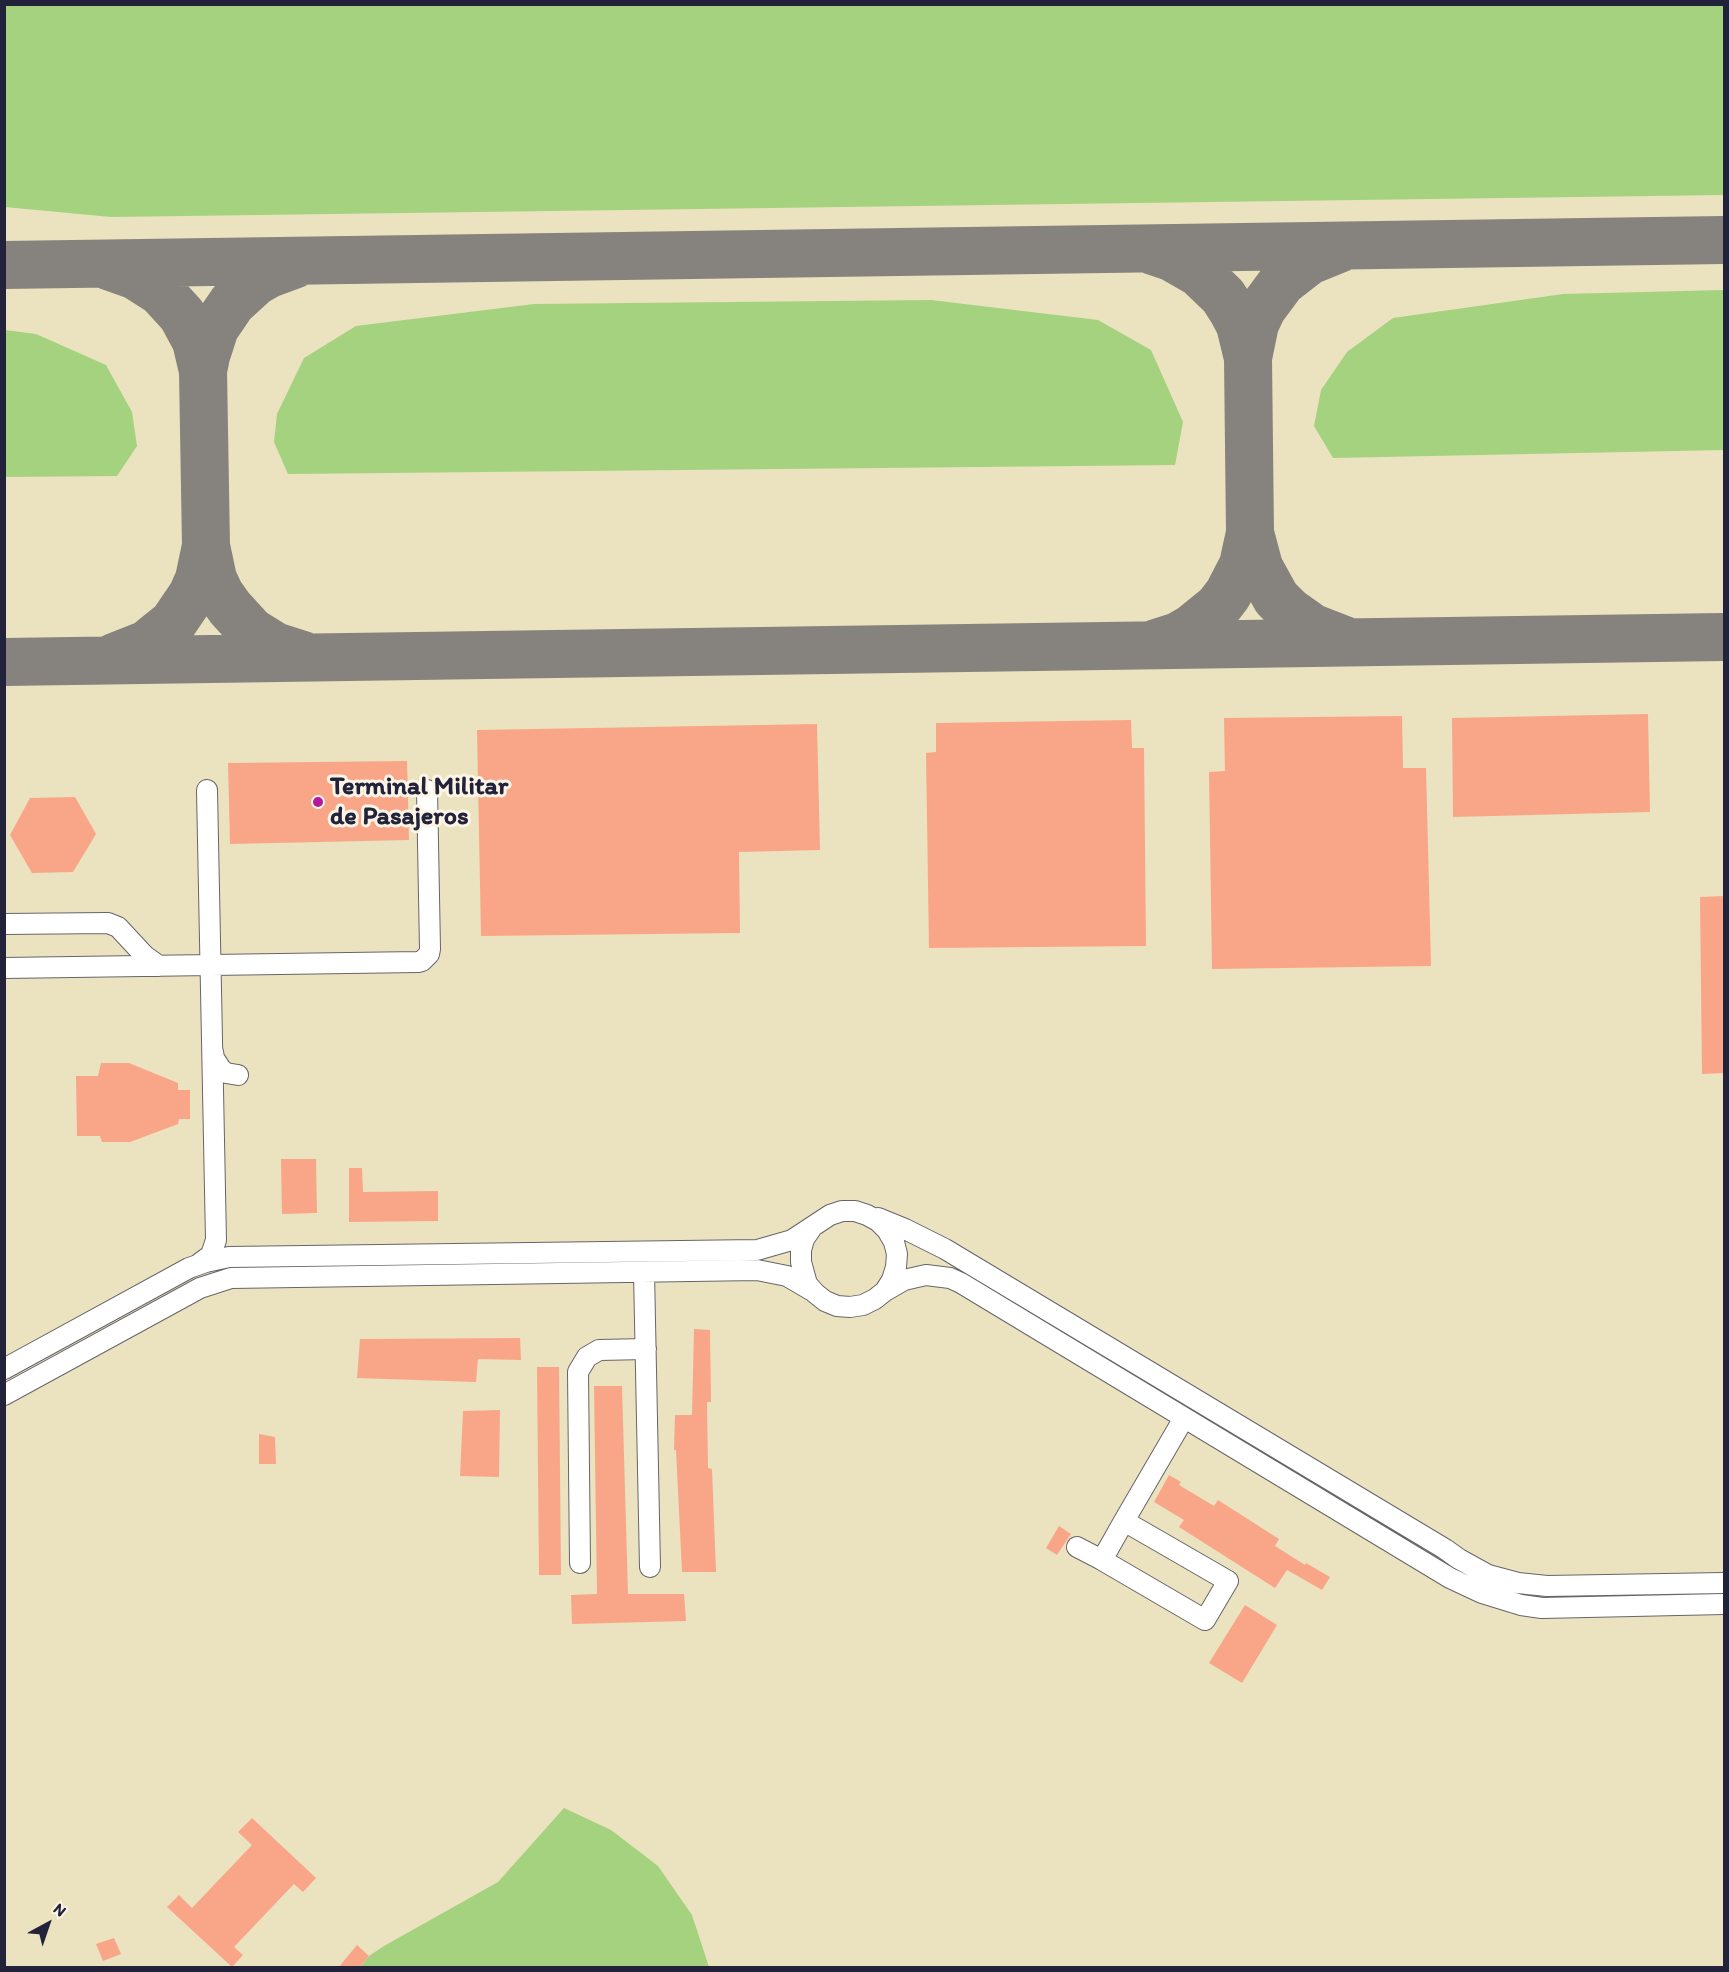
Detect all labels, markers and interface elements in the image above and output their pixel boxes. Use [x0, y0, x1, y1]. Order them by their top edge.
place label: Terminal Militar de Pasajeros [330, 771, 508, 832]
marker: Terminal Militar de Pasajeros [311, 795, 325, 809]
north arrow [18, 1894, 78, 1954]
text: N [50, 1899, 70, 1921]

